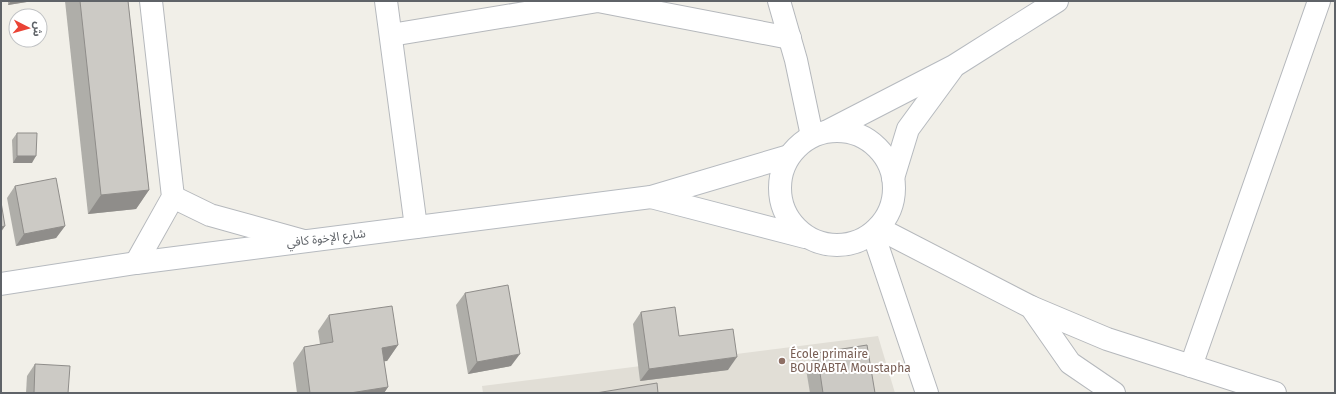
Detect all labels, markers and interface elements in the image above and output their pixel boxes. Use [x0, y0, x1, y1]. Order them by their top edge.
north arrow [8, 8, 48, 48]
text: ش [30, 21, 45, 37]
street label: شارع الإخوة كافي [286, 226, 367, 253]
place label: École primaire BOURABTA Moustapha [790, 346, 911, 375]
marker: École primaire BOURABTA Moustapha [777, 356, 787, 366]

